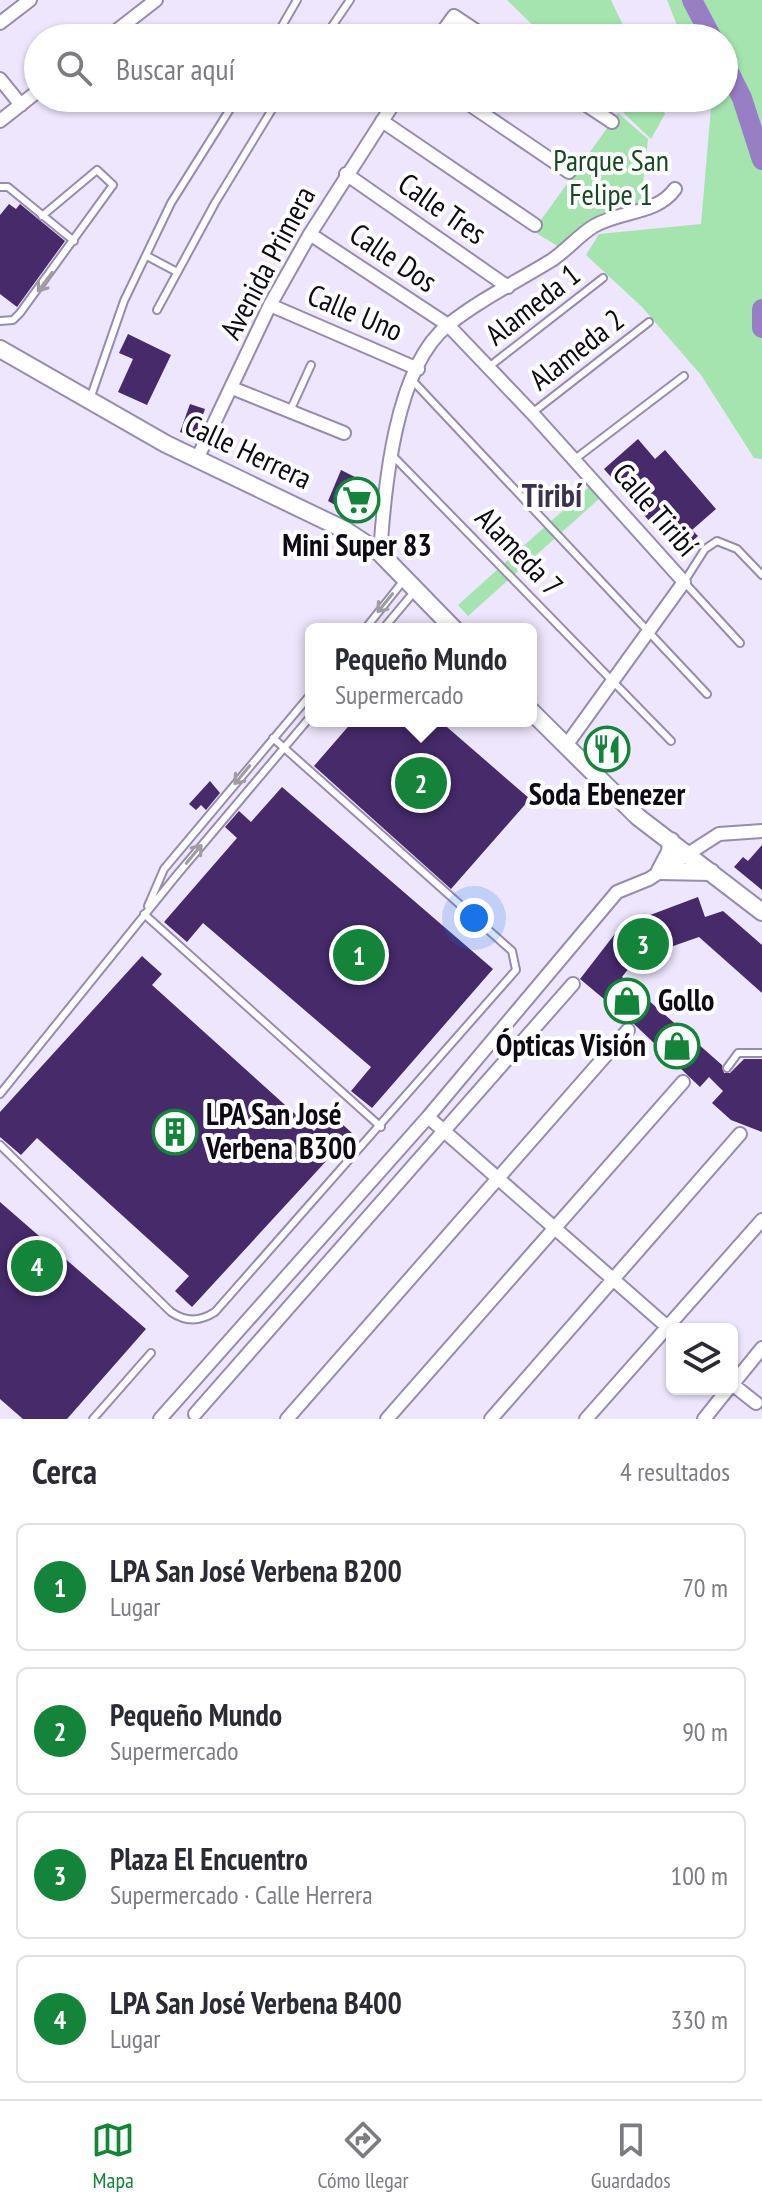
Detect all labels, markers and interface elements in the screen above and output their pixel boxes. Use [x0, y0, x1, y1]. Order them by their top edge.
search box [24, 24, 738, 112]
icon: search [52, 46, 96, 90]
text: Buscar aquí [116, 49, 235, 88]
park label: Parque San Felipe 1 [553, 140, 669, 213]
street label: Calle Tres [391, 163, 495, 252]
street label: Avenida Primera [210, 179, 323, 346]
street label: Calle Dos [343, 213, 445, 300]
street label: Alameda 1 [477, 255, 587, 353]
one-way arrow [36, 270, 53, 292]
street label: Calle Uno [302, 274, 409, 349]
street label: Alameda 2 [521, 300, 631, 398]
street label: Calle Herrera [179, 404, 318, 497]
street label: Calle Tiribí [605, 454, 708, 564]
district label: Tiribí [522, 474, 583, 516]
supermarket icon: Mini Super 83 [333, 476, 381, 524]
street label: Alameda 7 [468, 498, 572, 604]
place label: Mini Super 83 [282, 525, 432, 564]
one-way arrow [377, 592, 394, 613]
popup [305, 623, 537, 727]
text: Pequeño Mundo [335, 639, 507, 678]
text: Supermercado [335, 678, 463, 711]
restaurant icon: Soda Ebenezer [583, 725, 631, 773]
pin: 2 [395, 753, 447, 813]
one-way arrow [234, 764, 251, 785]
place label: Soda Ebenezer [529, 774, 686, 813]
one-way arrow [185, 845, 203, 865]
your location [454, 898, 494, 938]
pin: 3 [617, 914, 669, 974]
pin: 1 [333, 925, 385, 985]
shop icon: Gollo [603, 977, 651, 1025]
place label: Gollo [658, 980, 714, 1019]
shop icon: Ópticas Visión [653, 1022, 701, 1070]
place label: Ópticas Visión [496, 1025, 646, 1064]
place label: LPA San José Verbena B300 [205, 1094, 357, 1167]
building icon: LPA San José Verbena B300 [151, 1108, 199, 1156]
pin: 4 [11, 1236, 63, 1296]
map controls [666, 1323, 738, 1395]
button: layers [666, 1323, 738, 1395]
text: Cerca [32, 1449, 97, 1493]
text: 4 resultados [620, 1455, 730, 1488]
text: LPA San José Verbena B200 [110, 1551, 402, 1590]
text: 1 [54, 1571, 66, 1604]
text: 70 m [682, 1571, 728, 1604]
text: Lugar [110, 1590, 160, 1623]
text: Pequeño Mundo [110, 1695, 282, 1734]
text: 2 [54, 1715, 66, 1748]
text: 90 m [682, 1715, 728, 1748]
text: Supermercado [110, 1734, 239, 1767]
text: Plaza El Encuentro [110, 1839, 308, 1878]
text: 3 [54, 1859, 66, 1892]
text: 100 m [670, 1859, 728, 1892]
text: Supermercado · Calle Herrera [110, 1878, 373, 1911]
text: LPA San José Verbena B400 [110, 1983, 402, 2022]
text: 4 [54, 2003, 66, 2036]
text: 330 m [670, 2003, 728, 2036]
text: Lugar [110, 2022, 160, 2055]
tab: Mapa [91, 2118, 135, 2194]
tab: Cómo llegar [318, 2118, 408, 2194]
tab: Guardados [591, 2118, 671, 2194]

